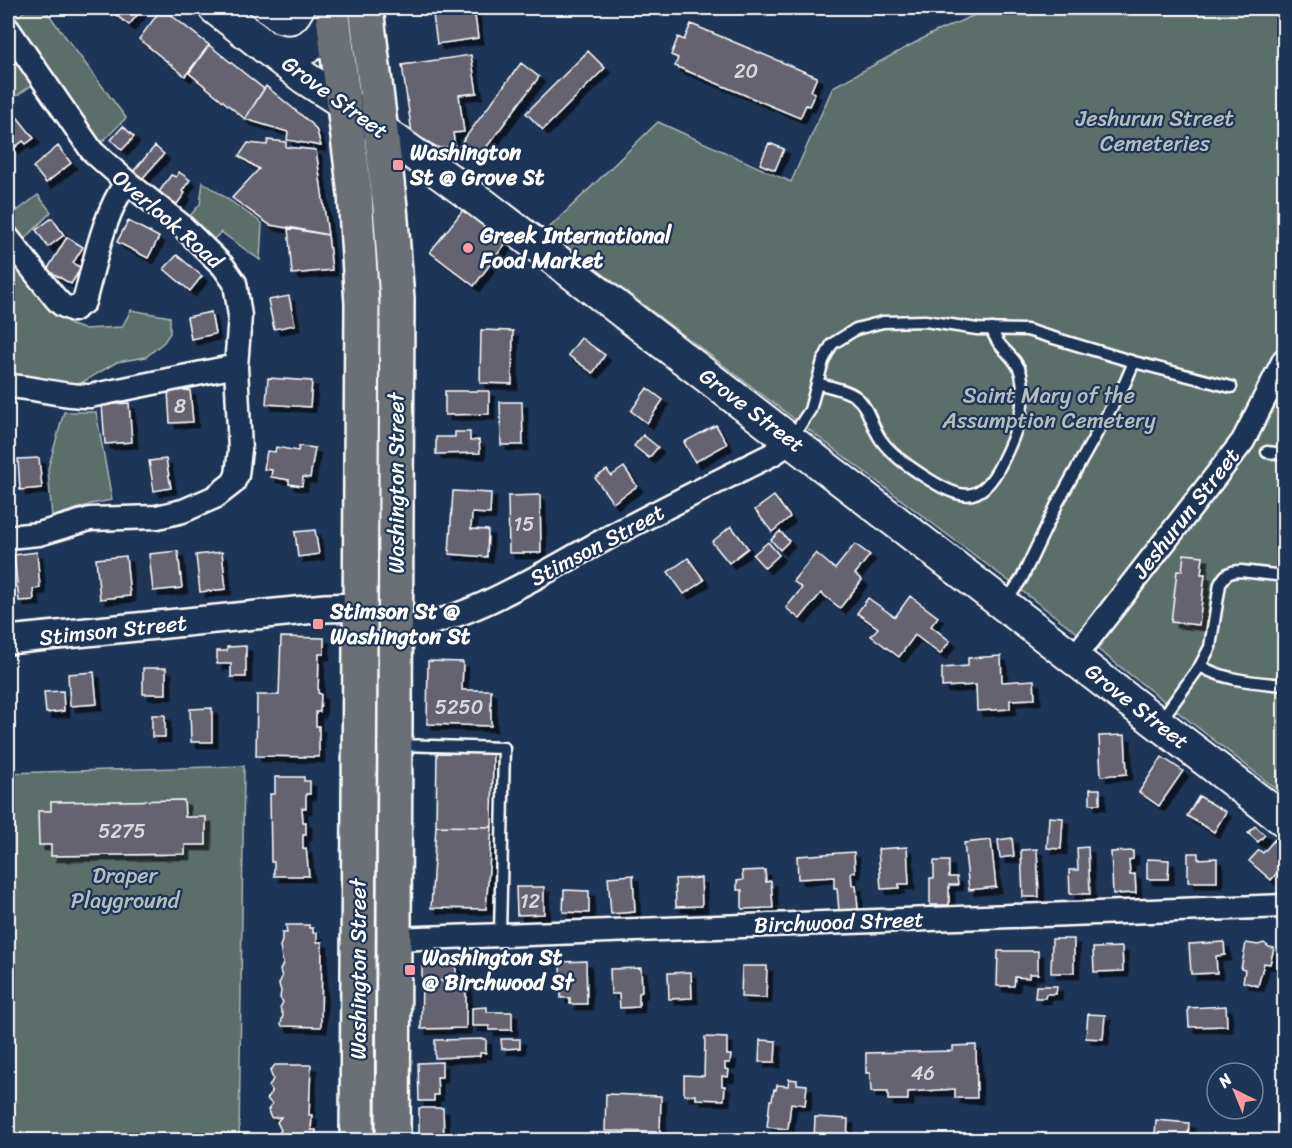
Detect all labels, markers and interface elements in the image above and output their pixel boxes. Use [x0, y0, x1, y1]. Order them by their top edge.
street label: Grove Street [273, 45, 397, 150]
house number: 20 [734, 54, 758, 89]
park label: Jeshurun Street Cemeteries [1075, 99, 1234, 163]
place label: Washington St @ Grove St [409, 133, 545, 197]
marker: Washington St @ Grove St [391, 158, 405, 172]
street label: Overlook Road [103, 159, 234, 280]
place label: Greek International Food Market [479, 216, 672, 280]
marker: Greek International Food Market [461, 241, 475, 255]
street label: Grove Street [691, 357, 814, 463]
park label: Saint Mary of the Assumption Cemetery [941, 376, 1156, 440]
house number: 8 [174, 389, 186, 424]
street label: Washington Street [377, 391, 416, 573]
street label: Jeshurun Street [1121, 438, 1250, 588]
street label: Stimson Street [522, 493, 672, 597]
house number: 15 [514, 507, 534, 542]
place label: Stimson St @ Washington St [329, 592, 471, 656]
street label: Stimson Street [37, 603, 189, 657]
marker: Stimson St @ Washington St [311, 617, 325, 631]
street label: Grove Street [1076, 652, 1198, 760]
house number: 5250 [435, 690, 483, 725]
house number: 5275 [98, 814, 146, 849]
park label: Draper Playground [71, 856, 181, 920]
street label: Washington Street [339, 877, 378, 1059]
house number: 12 [520, 884, 541, 919]
street label: Birchwood Street [753, 900, 925, 944]
place label: Washington St @ Birchwood St [422, 938, 574, 1002]
marker: Washington St @ Birchwood St [403, 963, 417, 977]
house number: 46 [911, 1056, 935, 1091]
north arrow [1205, 1061, 1265, 1121]
text: N [1210, 1065, 1240, 1095]

